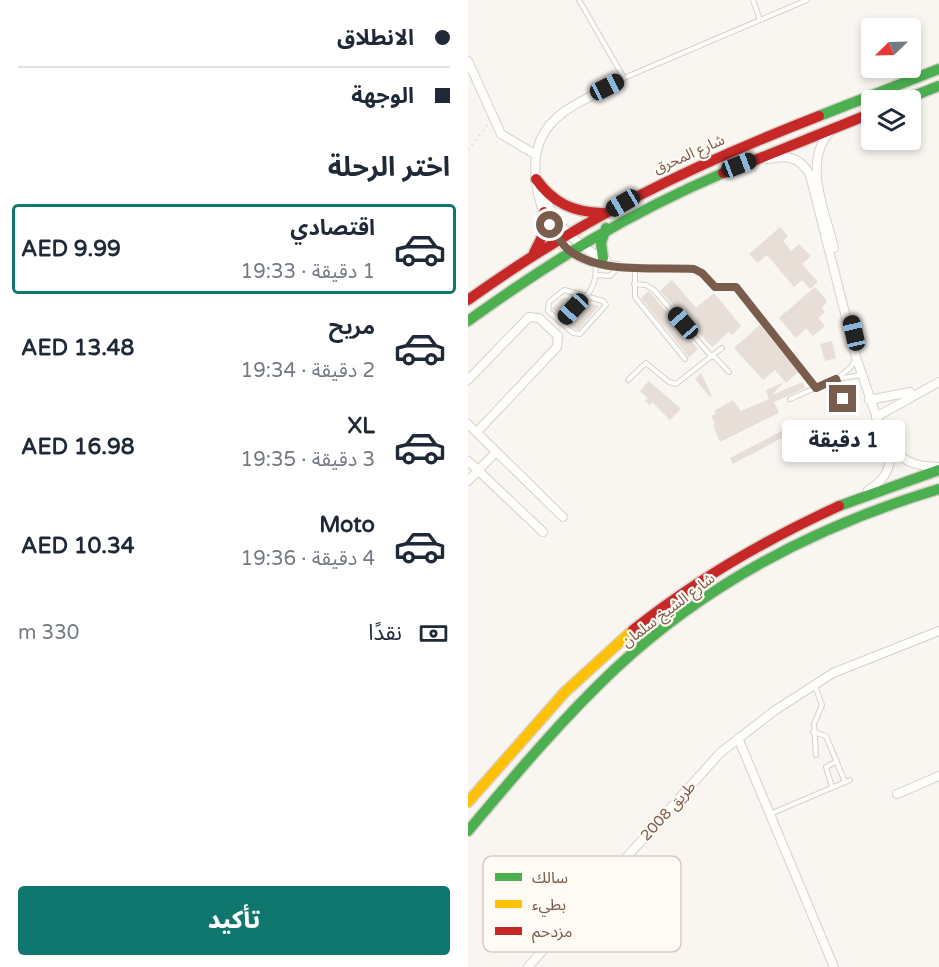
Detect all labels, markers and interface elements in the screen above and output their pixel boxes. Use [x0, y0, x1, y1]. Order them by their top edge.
north arrow [861, 18, 921, 78]
map controls [861, 18, 921, 150]
text: الانطلاق [337, 25, 414, 51]
car [587, 71, 627, 103]
text: الوجهة [351, 83, 414, 109]
button: layers [861, 90, 921, 150]
street label: شارع المحرق [651, 130, 729, 180]
car [719, 150, 759, 180]
text: اختر الرحلة [328, 151, 450, 184]
car [603, 186, 643, 220]
route start [536, 211, 563, 238]
text: اقتصادي [290, 215, 375, 241]
icon: car [393, 222, 447, 276]
text: AED 9.99 [21, 236, 121, 262]
text: 1 دقيقة · 19:33 [241, 260, 375, 284]
car [554, 290, 592, 328]
car [664, 304, 702, 342]
car [841, 313, 867, 353]
text: مريح [329, 314, 375, 340]
icon: car [393, 321, 447, 375]
text: AED 13.48 [21, 335, 134, 361]
text: 2 دقيقة · 19:34 [241, 359, 375, 383]
route end [829, 385, 856, 412]
text: XL [348, 413, 375, 439]
icon: car [393, 420, 447, 474]
callout: 1 دقيقة [782, 420, 904, 462]
text: 1 دقيقة [809, 429, 878, 453]
text: AED 16.98 [21, 434, 135, 460]
text: 3 دقيقة · 19:35 [241, 448, 375, 472]
text: Moto [319, 512, 375, 538]
icon: car [393, 519, 447, 573]
text: AED 10.34 [21, 533, 135, 559]
text: 4 دقيقة · 19:36 [241, 547, 375, 571]
street label: شارع الشيخ سلمان [618, 569, 720, 653]
icon: cash [417, 617, 450, 650]
text: نقدًا [368, 620, 402, 646]
text: 330 m [18, 621, 79, 645]
street label: طريق 2008 [637, 778, 700, 845]
legend [483, 856, 681, 952]
text: سالك [532, 868, 568, 888]
button: تأكيد [18, 886, 450, 955]
text: بطيء [532, 895, 566, 917]
text: مزدحم [532, 922, 572, 944]

